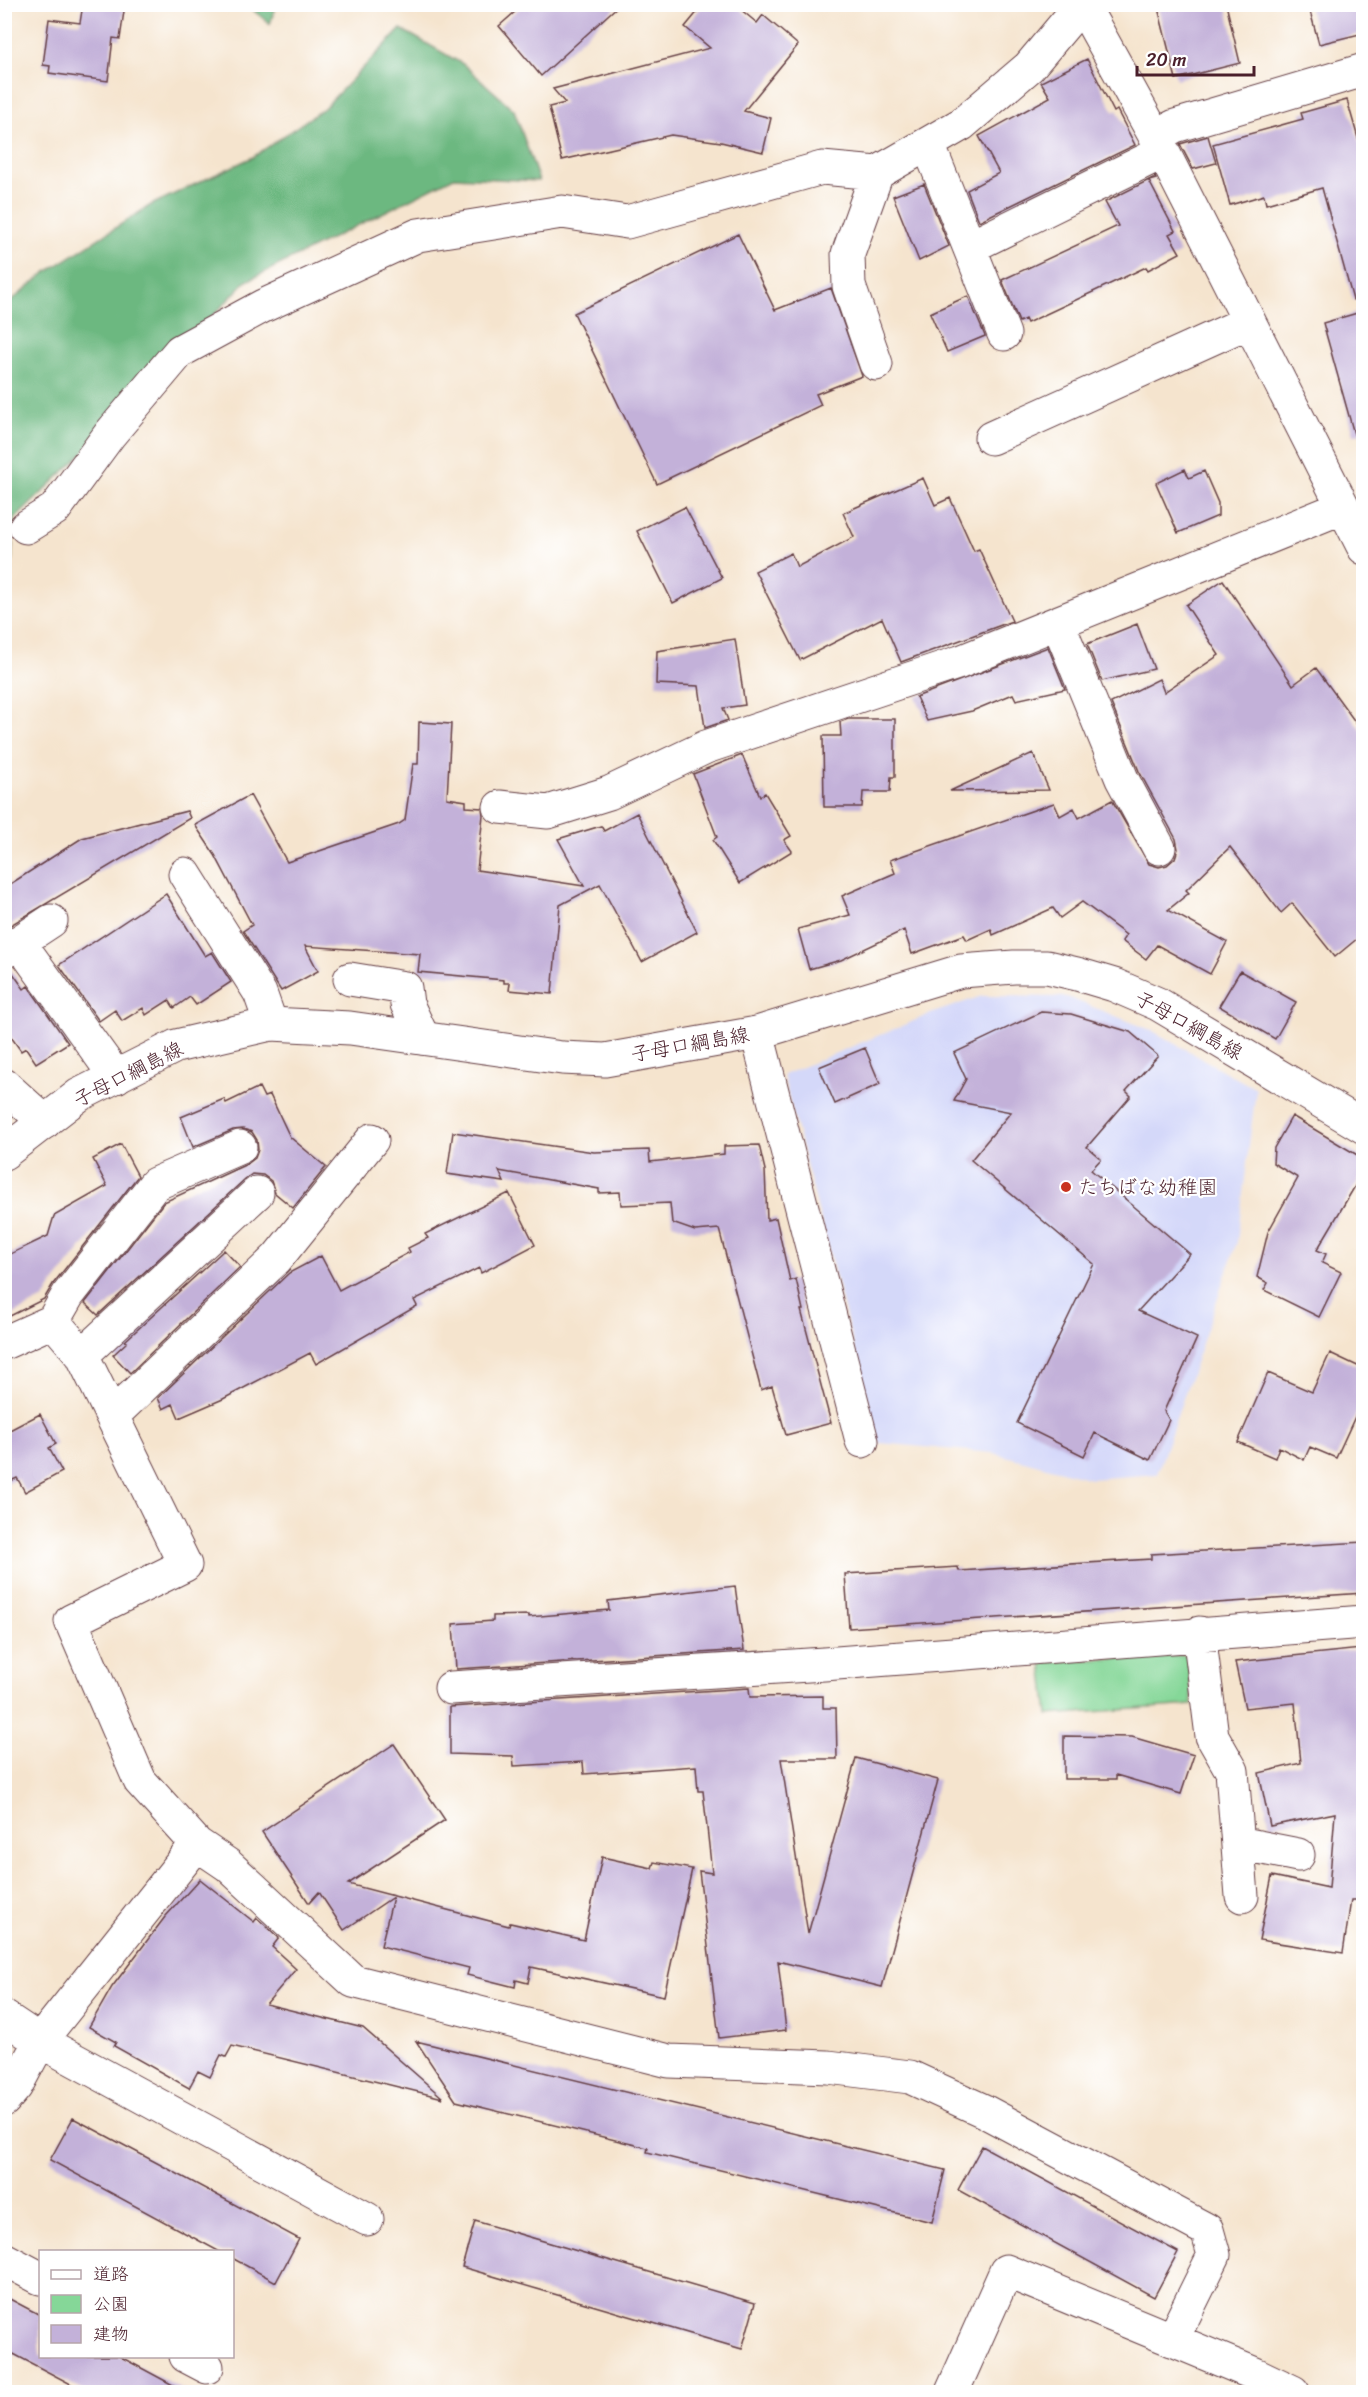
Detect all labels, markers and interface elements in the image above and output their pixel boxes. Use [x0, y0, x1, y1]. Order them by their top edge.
scale bar [1137, 39, 1254, 77]
text: 20 m [1146, 44, 1186, 76]
street label: 子母口綱島線 [1128, 981, 1250, 1070]
street label: 子母口綱島線 [628, 1017, 752, 1072]
street label: 子母口綱島線 [67, 1032, 190, 1117]
place label: たちばな幼稚園 [1078, 1170, 1218, 1205]
marker: たちばな幼稚園 [1059, 1180, 1073, 1194]
legend [39, 2250, 234, 2358]
text: 道路 [93, 2258, 129, 2290]
text: 公園 [93, 2288, 129, 2320]
text: 建物 [93, 2318, 129, 2350]

